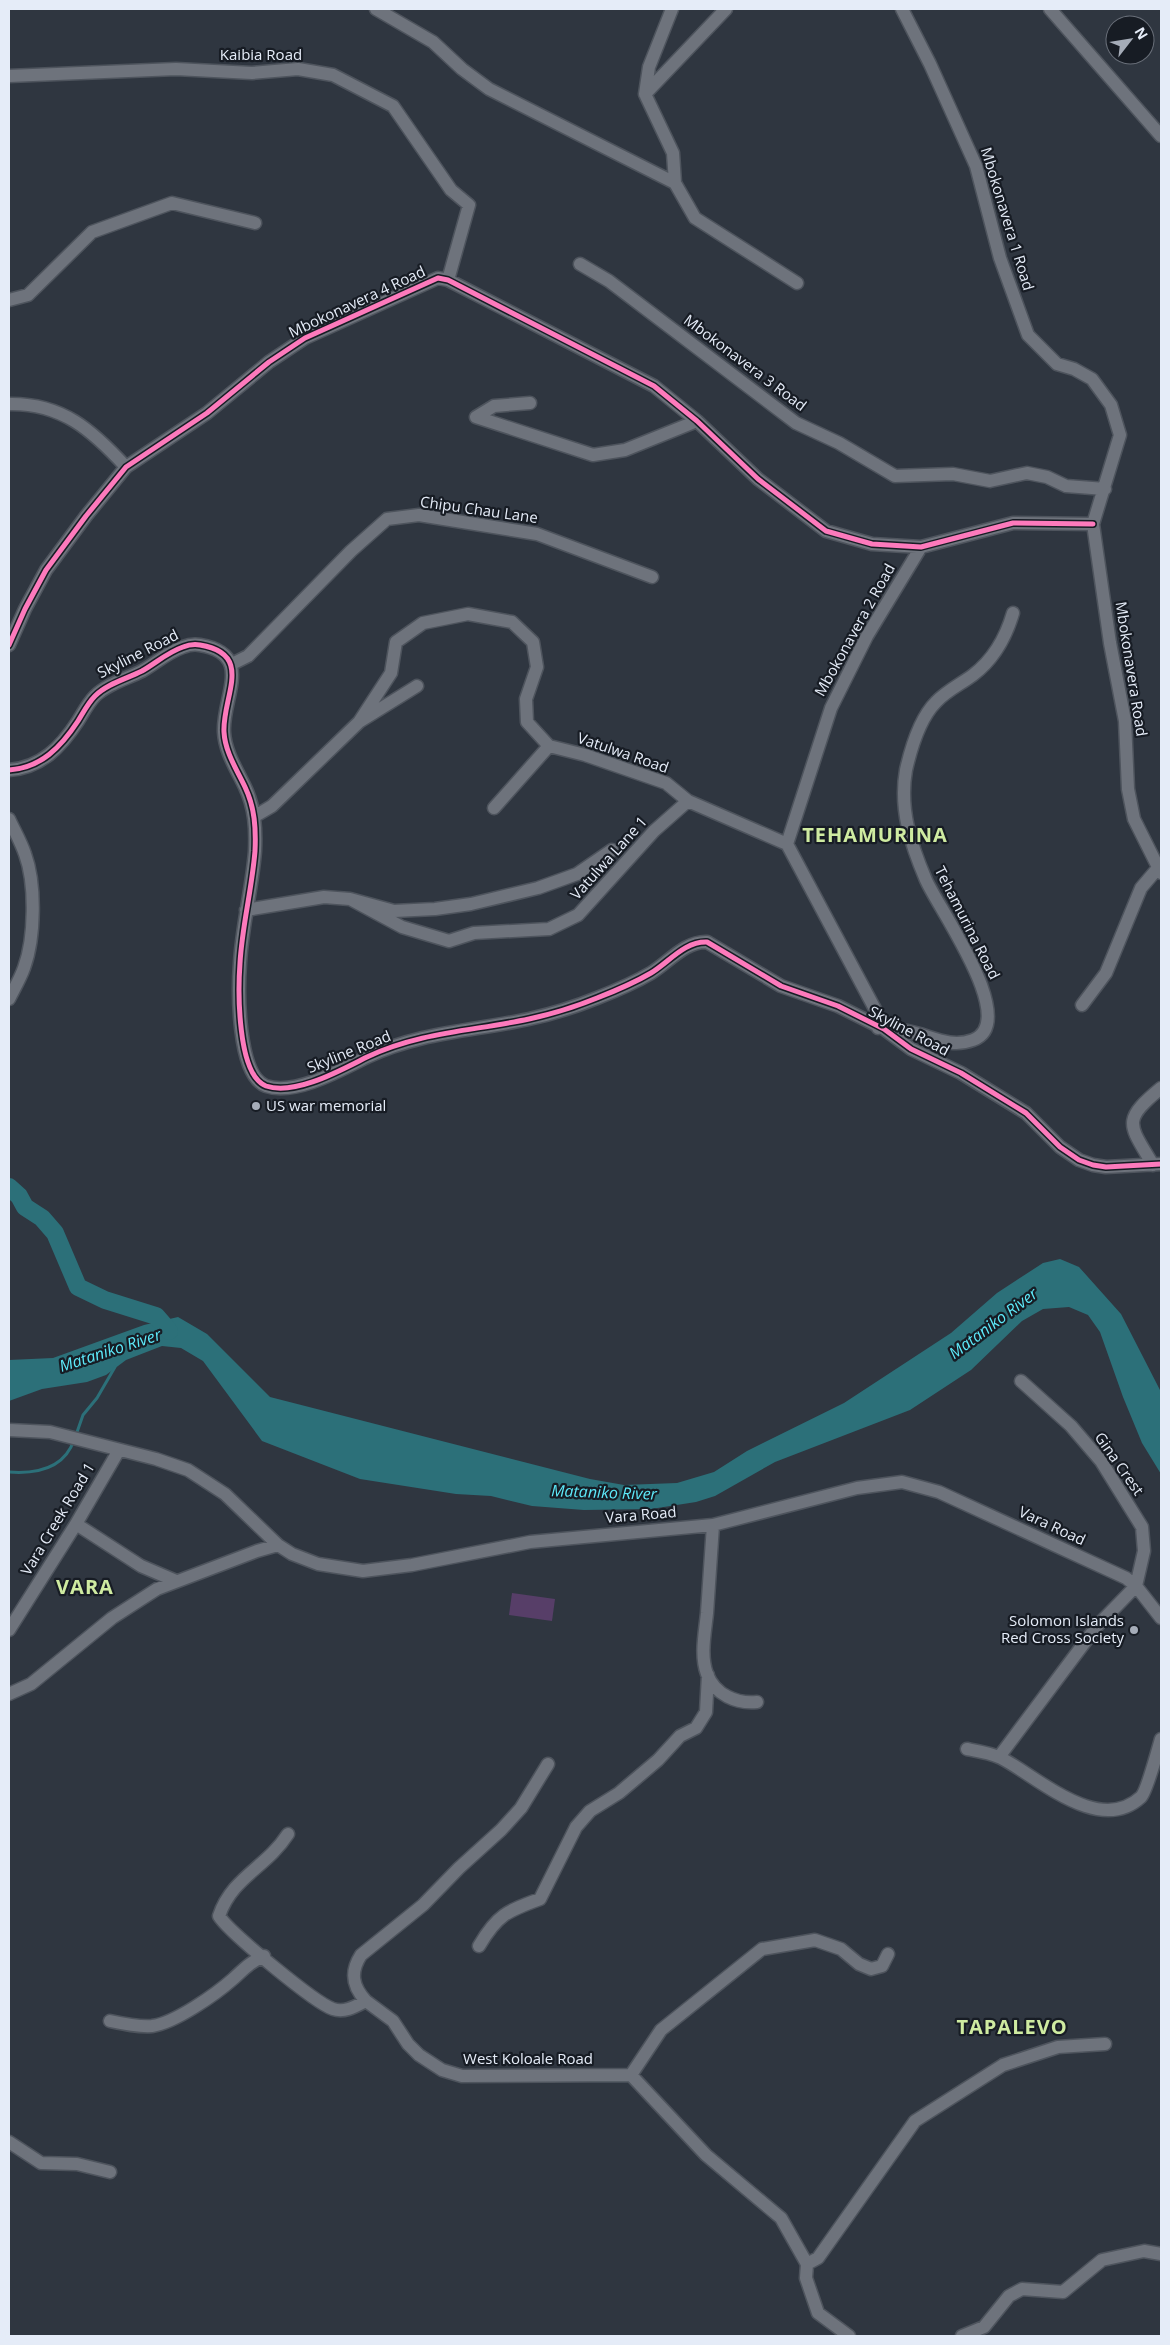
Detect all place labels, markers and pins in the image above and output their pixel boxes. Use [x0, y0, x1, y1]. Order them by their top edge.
place label: US war memorial [266, 1095, 386, 1115]
marker: US war memorial [250, 1100, 262, 1112]
place label: Solomon Islands Red Cross Society [1001, 1610, 1124, 1647]
marker: Solomon Islands Red Cross Society [1128, 1624, 1140, 1636]

